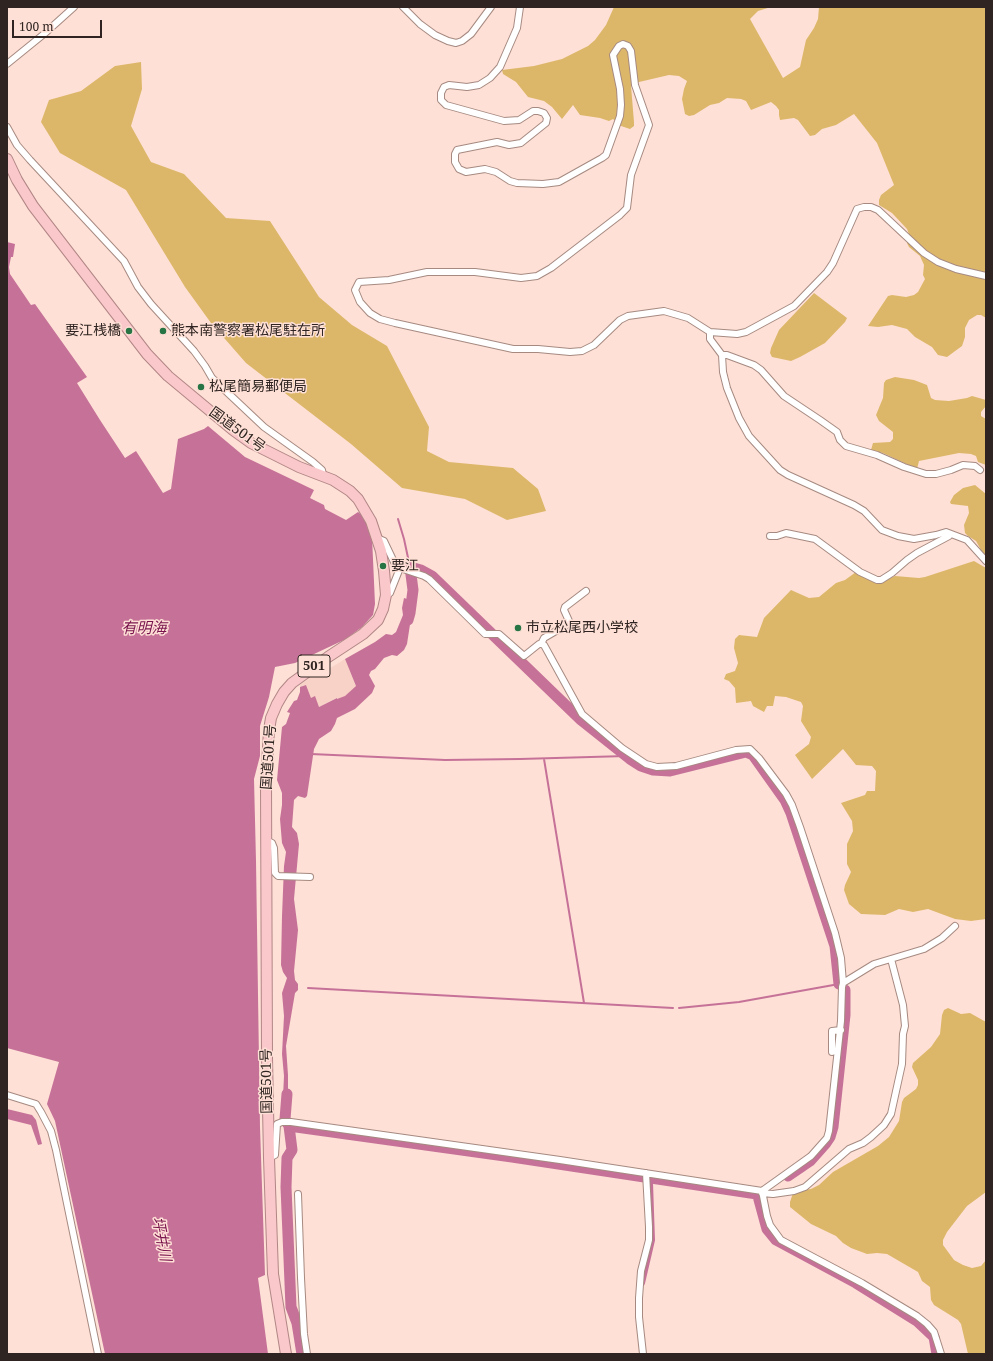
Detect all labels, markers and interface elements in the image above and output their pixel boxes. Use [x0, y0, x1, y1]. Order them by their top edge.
scale bar [14, 12, 104, 38]
text: 100 m [19, 18, 54, 35]
place label: 要江桟橋 [65, 323, 121, 339]
place label: 熊本南警察署松尾駐在所 [171, 323, 325, 339]
marker: 要江桟橋 [124, 326, 134, 336]
marker: 熊本南警察署松尾駐在所 [158, 326, 168, 336]
place label: 松尾簡易郵便局 [209, 379, 307, 395]
marker: 松尾簡易郵便局 [196, 382, 206, 392]
street label: 国道501号 [206, 404, 268, 456]
place label: 要江 [391, 558, 419, 574]
marker: 要江 [378, 561, 388, 571]
water label: 有明海 [122, 620, 166, 638]
place label: 市立松尾西小学校 [526, 620, 638, 636]
marker: 市立松尾西小学校 [513, 623, 523, 633]
road number: 501 [298, 655, 330, 677]
street label: 国道501号 [258, 724, 280, 790]
street label: 国道501号 [258, 1048, 276, 1114]
water label: 坪井川 [148, 1215, 174, 1263]

